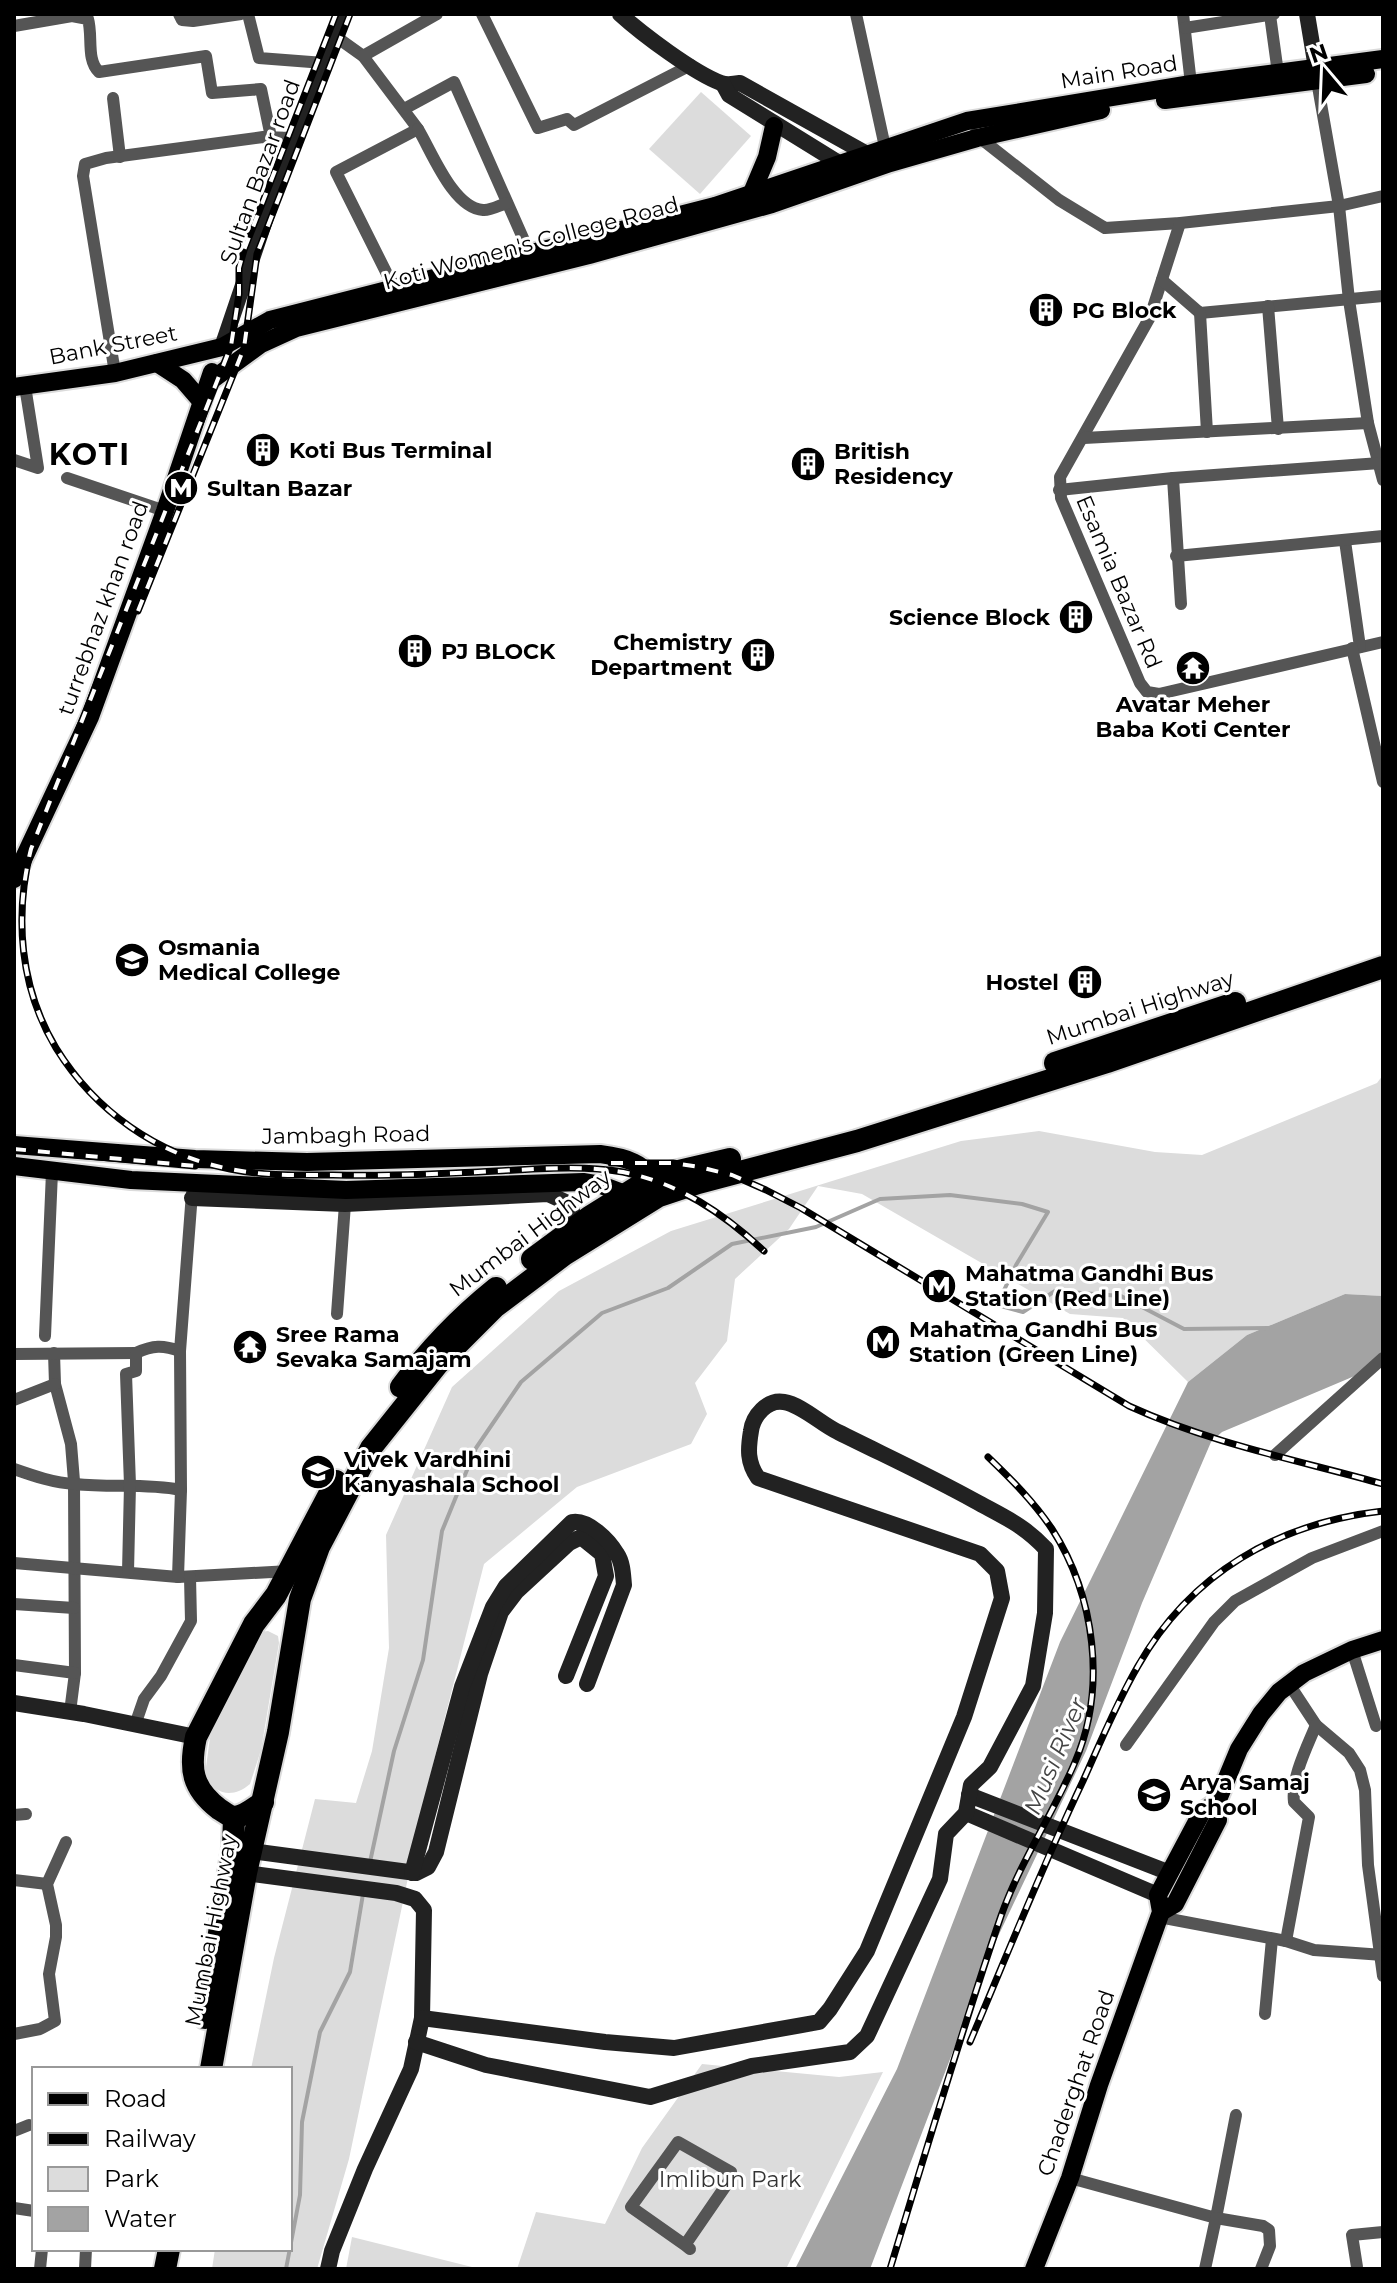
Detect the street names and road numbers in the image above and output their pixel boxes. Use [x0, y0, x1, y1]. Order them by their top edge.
street label: Main Road [1059, 49, 1179, 95]
street label: Sultan Bazar road [214, 76, 306, 268]
street label: Koti Women's College Road [380, 191, 682, 295]
street label: Bank Street [47, 319, 179, 371]
street label: Esamia Bazar Rd [1070, 491, 1168, 673]
street label: turrebhaz khan road [52, 497, 154, 719]
street label: Mumbai Highway [1043, 965, 1237, 1051]
street label: Jambagh Road [261, 1120, 430, 1150]
street label: Mumbai Highway [444, 1163, 616, 1303]
street label: Mumbai Highway [179, 1831, 243, 2029]
street label: Chaderghat Road [1031, 1986, 1121, 2180]

